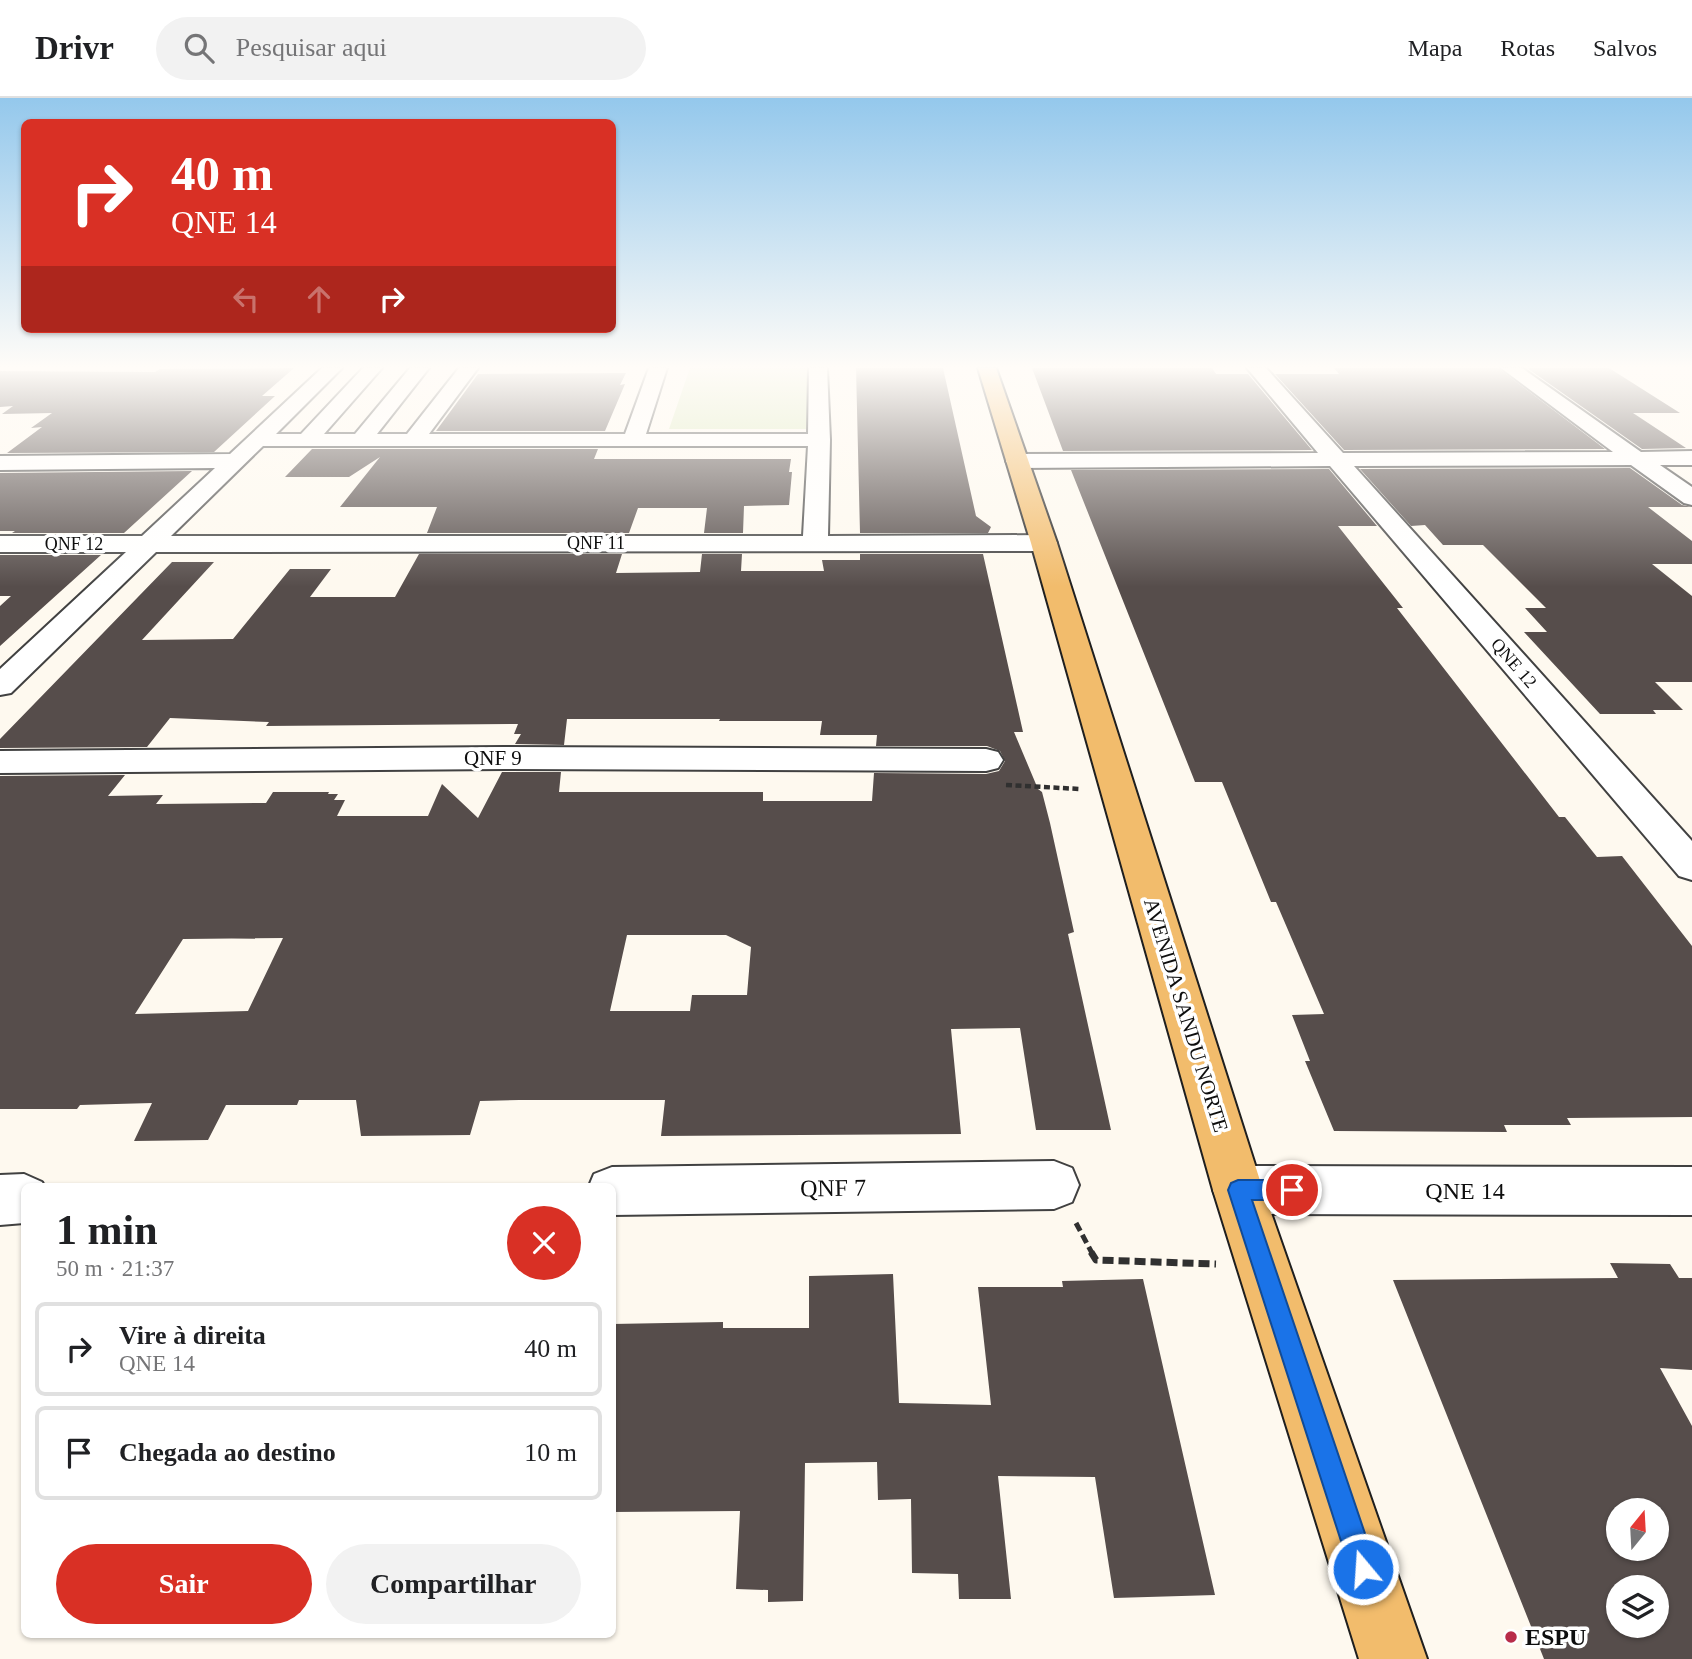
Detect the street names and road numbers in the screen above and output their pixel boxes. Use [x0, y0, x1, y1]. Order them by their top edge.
street label: QNF 11 [567, 533, 625, 553]
street label: QNF 12 [45, 534, 103, 554]
street label: QNE 12 [1487, 634, 1541, 692]
street label: QNF 9 [464, 746, 522, 770]
street label: AVENIDA SANDU NORTE [1139, 895, 1233, 1135]
street label: QNF 7 [800, 1174, 866, 1202]
street label: QNE 14 [1425, 1178, 1505, 1204]

